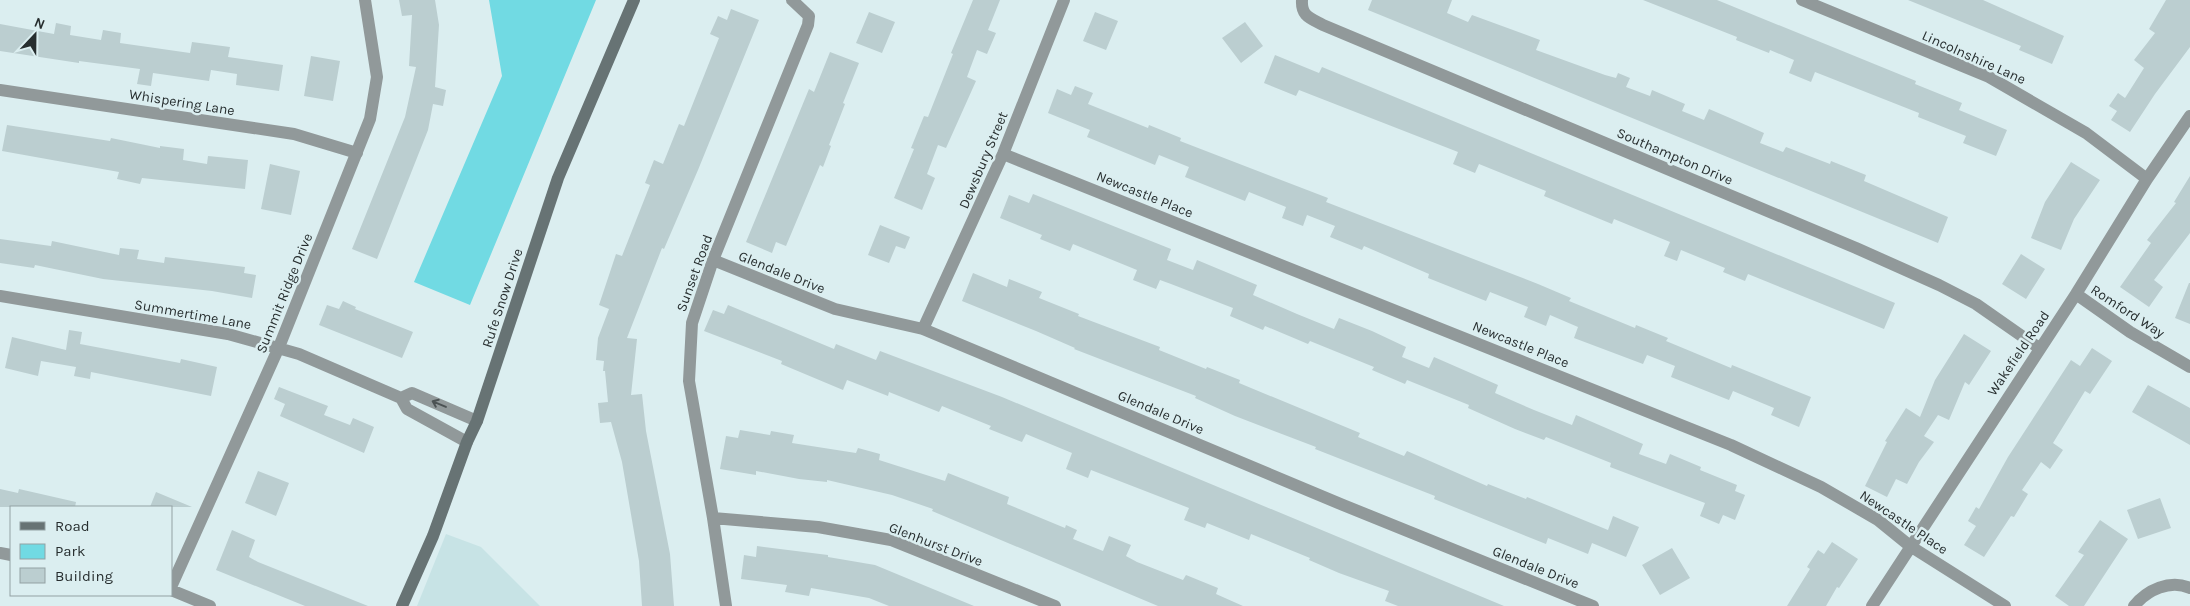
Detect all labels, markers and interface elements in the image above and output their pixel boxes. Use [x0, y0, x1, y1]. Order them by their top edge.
north arrow [10, 10, 60, 60]
text: N [32, 14, 48, 33]
street label: Lincolnshire Lane [1919, 27, 2028, 88]
street label: Whispering Lane [128, 86, 236, 119]
street label: Dewsbury Street [955, 109, 1012, 211]
street label: Southampton Drive [1614, 124, 1736, 189]
street label: Newcastle Place [1094, 167, 1196, 222]
street label: Summit Ridge Drive [253, 231, 316, 356]
street label: Sunset Road [673, 232, 716, 314]
street label: Rufe Snow Drive [478, 247, 526, 350]
street label: Glendale Drive [736, 247, 828, 298]
street label: Romford Way [2088, 281, 2168, 342]
street label: Summertime Lane [133, 296, 253, 333]
street label: Wakefield Road [1984, 308, 2053, 399]
street label: Newcastle Place [1470, 317, 1572, 372]
street label: Glendale Drive [1115, 387, 1206, 438]
one-way arrow [432, 399, 447, 409]
street label: Newcastle Place [1856, 487, 1951, 558]
legend [10, 506, 172, 596]
text: Road [55, 517, 90, 535]
street label: Glenhurst Drive [886, 519, 985, 570]
text: Park [55, 542, 85, 560]
street label: Glendale Drive [1490, 542, 1582, 593]
text: Building [55, 567, 113, 585]

